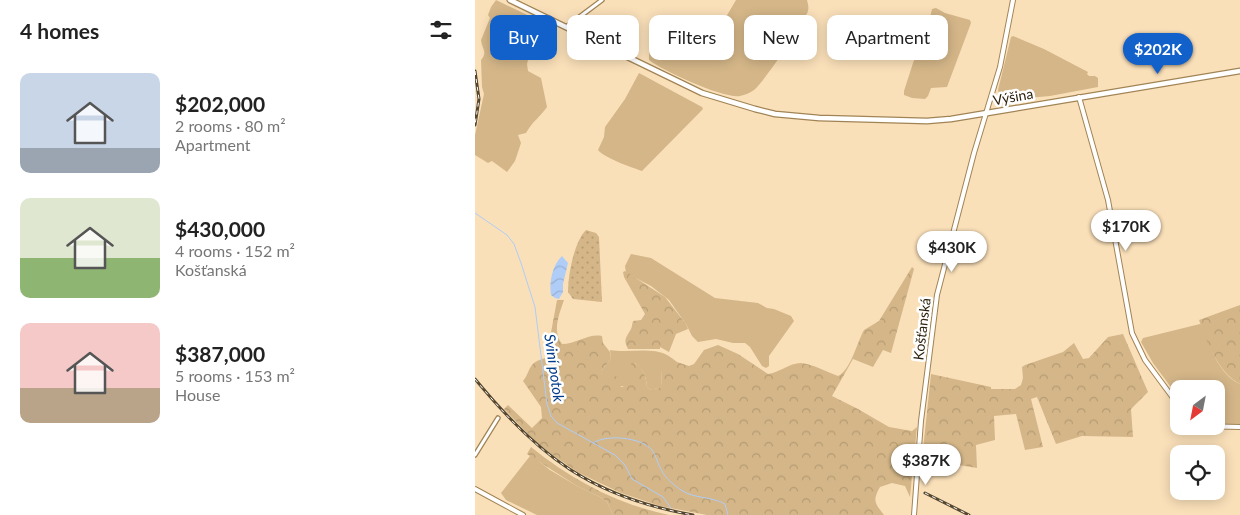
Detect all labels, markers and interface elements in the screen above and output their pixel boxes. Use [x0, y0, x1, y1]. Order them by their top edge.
chip: Buy [490, 15, 557, 60]
chip: Rent [567, 15, 639, 60]
chip: Filters [649, 15, 734, 60]
chip: New [744, 15, 817, 60]
chip: Apartment [827, 15, 948, 60]
icon: filters [427, 16, 455, 44]
text: 4 homes [20, 18, 99, 43]
pin: $202K [1123, 32, 1193, 75]
text: $202K [1134, 39, 1182, 58]
street label: Výšina [992, 85, 1034, 108]
text: $202,000 [175, 91, 265, 116]
icon: home [60, 93, 120, 153]
text: 2 rooms · 80 m² [175, 116, 286, 135]
text: Apartment [175, 135, 250, 154]
pin: $170K [1091, 210, 1161, 252]
text: $430,000 [175, 216, 265, 241]
text: $170K [1102, 216, 1150, 235]
icon: home [60, 218, 120, 278]
pin: $430K [917, 230, 987, 273]
text: $430K [928, 237, 976, 256]
text: 4 rooms · 152 m² [175, 241, 295, 260]
text: Košťanská [175, 260, 247, 279]
street label: Košťanská [909, 297, 934, 361]
water label: Sviní potok [541, 333, 569, 404]
text: $387,000 [175, 341, 265, 366]
icon: home [60, 343, 120, 403]
text: 5 rooms · 153 m² [175, 366, 295, 385]
north arrow [1170, 380, 1225, 435]
map controls [1170, 380, 1225, 500]
text: House [175, 385, 220, 404]
pin: $387K [891, 444, 961, 486]
button: locate [1170, 445, 1225, 500]
text: $387K [902, 450, 950, 469]

